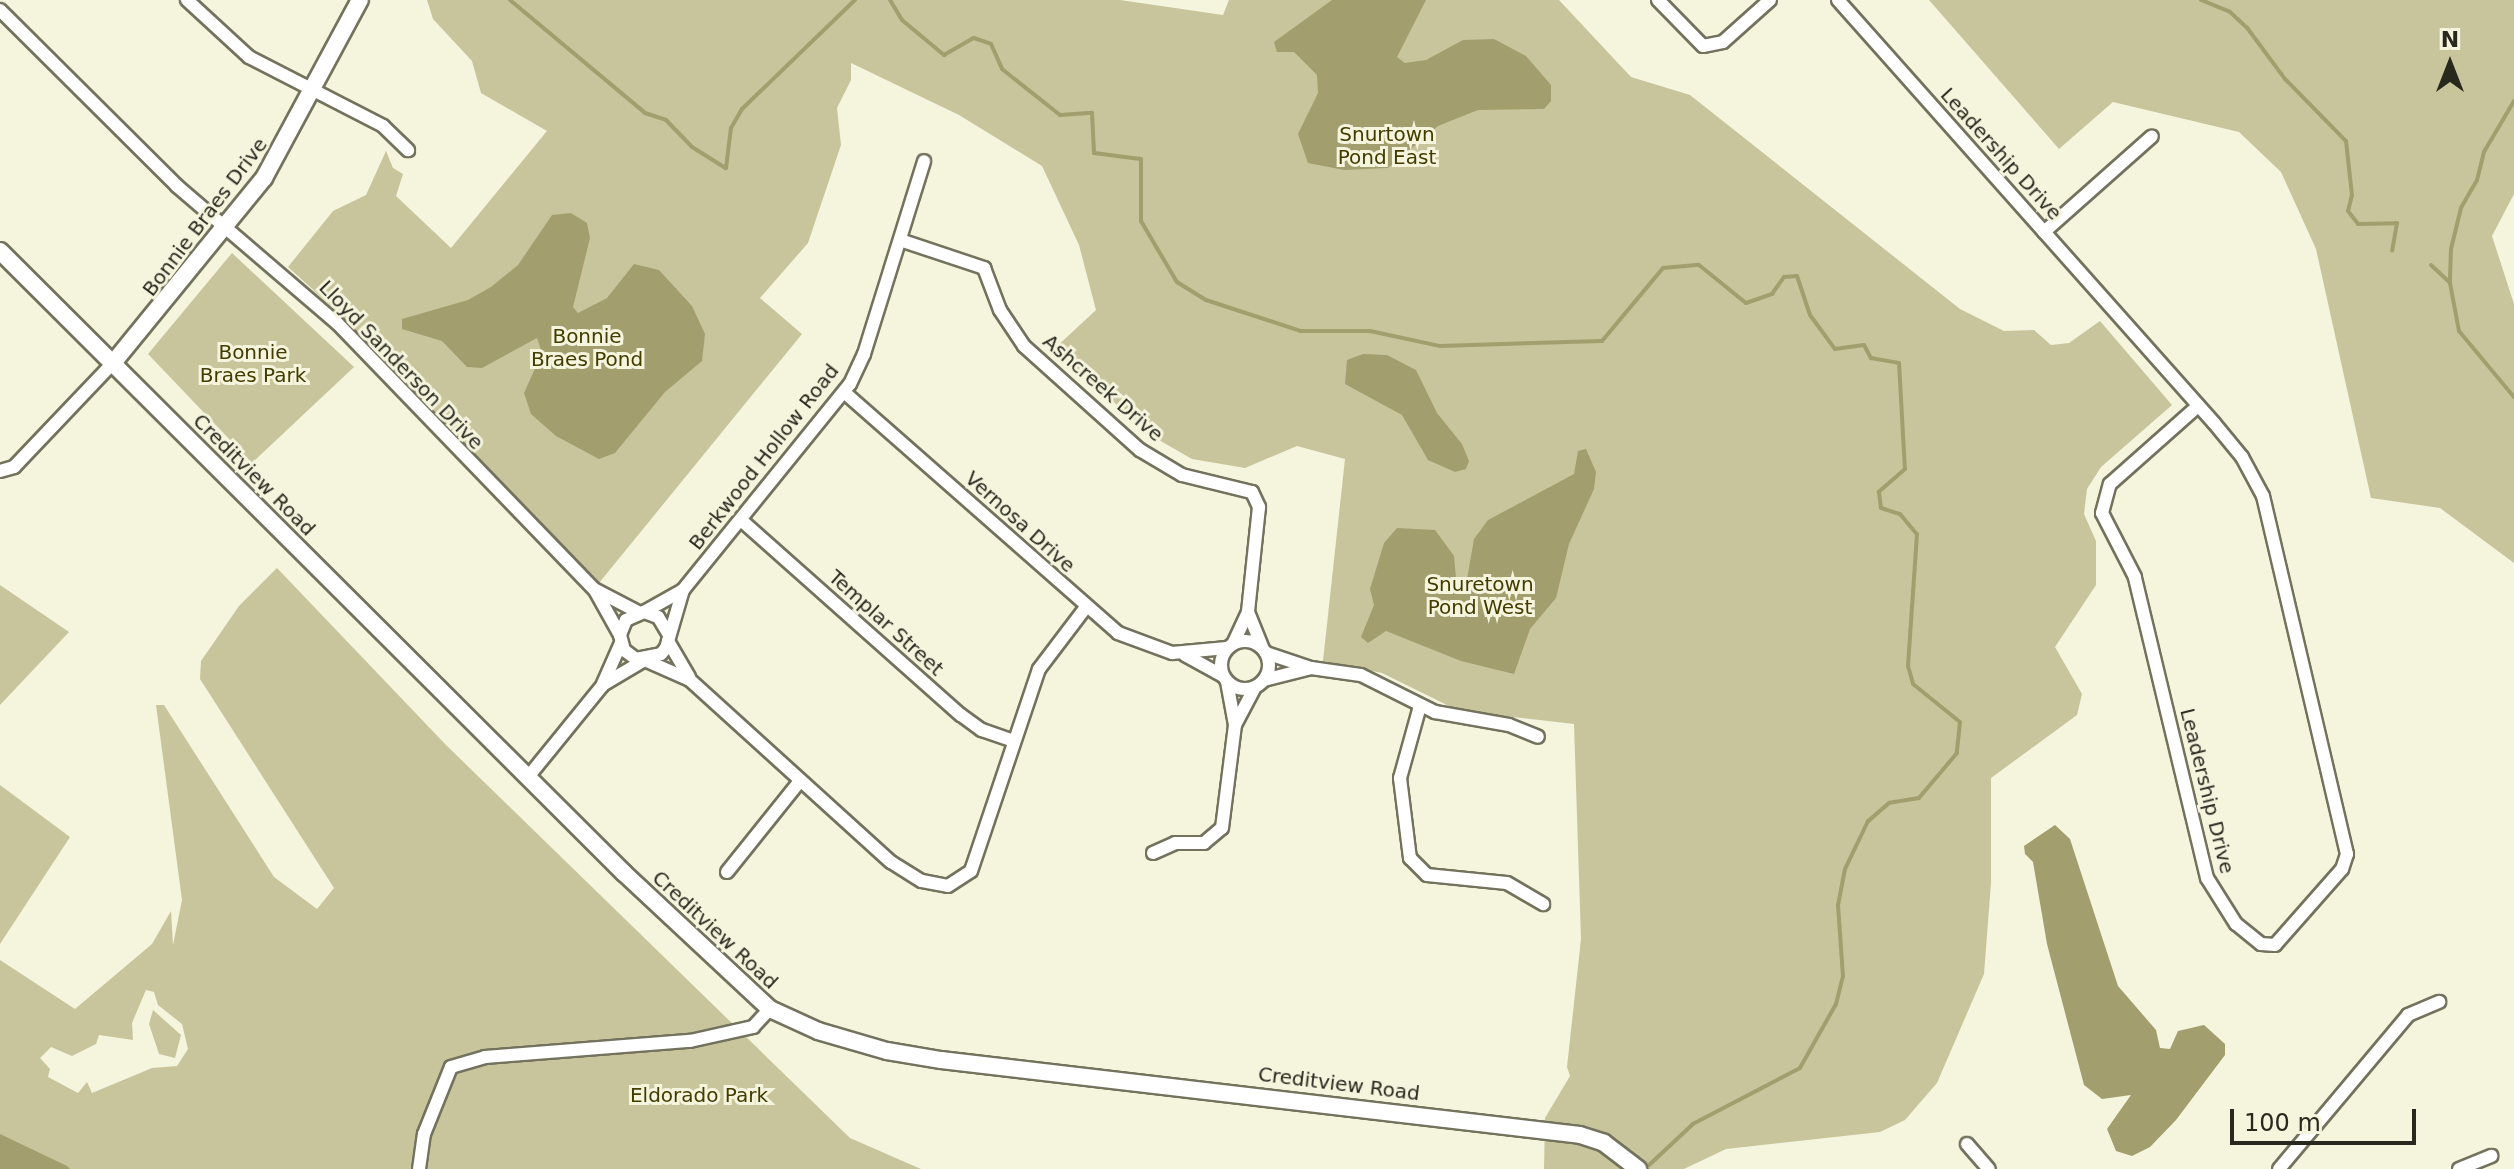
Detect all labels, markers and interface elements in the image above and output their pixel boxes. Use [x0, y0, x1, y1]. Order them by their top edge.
north arrow [2410, 24, 2490, 104]
text: N [2441, 27, 2459, 52]
street label: Leadership Drive [1935, 83, 2067, 225]
park label: Snurtown Pond East [1338, 123, 1436, 170]
street label: Bonnie Braes Drive [138, 133, 272, 301]
street label: Lloyd Sanderson Drive [314, 275, 488, 455]
park label: Bonnie Braes Pond [531, 324, 643, 371]
street label: Ashcreek Drive [1038, 329, 1168, 447]
park label: Bonnie Braes Park [200, 340, 306, 387]
street label: Berkwood Hollow Road [684, 359, 844, 555]
street label: Creditview Road [188, 409, 320, 541]
street label: Vernosa Drive [960, 466, 1080, 578]
street label: Templar Street [824, 565, 948, 681]
park label: Snuretown Pond West [1426, 572, 1534, 619]
street label: Leadership Drive [2175, 706, 2239, 876]
street label: Creditview Road [647, 866, 783, 994]
street label: Creditview Road [1257, 1062, 1421, 1106]
park label: Eldorado Park [630, 1083, 768, 1107]
scale bar [2234, 1093, 2420, 1143]
text: 100 m [2244, 1109, 2321, 1137]

